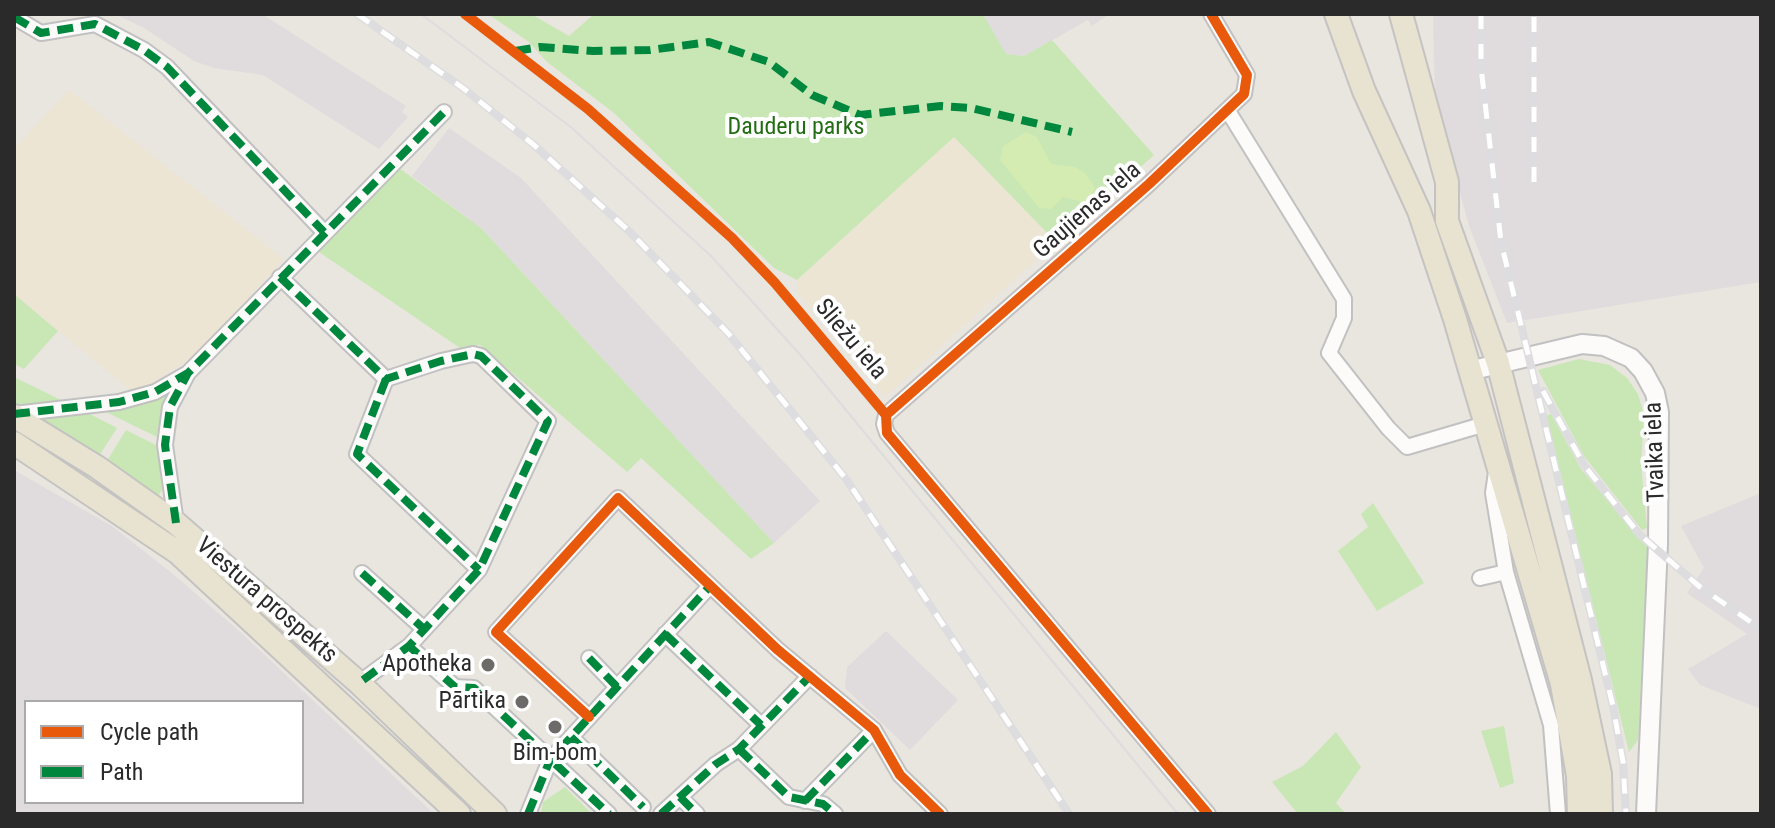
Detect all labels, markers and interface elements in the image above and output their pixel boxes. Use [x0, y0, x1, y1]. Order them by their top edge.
park label: Dauderu parks [728, 114, 864, 142]
street label: Gaujienas iela [1028, 157, 1148, 265]
street label: Sliežu iela [808, 294, 892, 386]
street label: Tvaika iela [1640, 401, 1672, 503]
street label: Viestura prospekts [190, 532, 342, 670]
place label: Apotheka [382, 651, 472, 679]
marker: Apotheka [479, 656, 497, 674]
place label: Pārtika [439, 688, 506, 716]
marker: Pārtika [513, 693, 531, 711]
legend [24, 700, 304, 804]
text: Cycle path [100, 718, 199, 746]
marker: Bim-bom [546, 718, 564, 736]
place label: Bim-bom [513, 740, 597, 768]
text: Path [100, 758, 143, 786]

